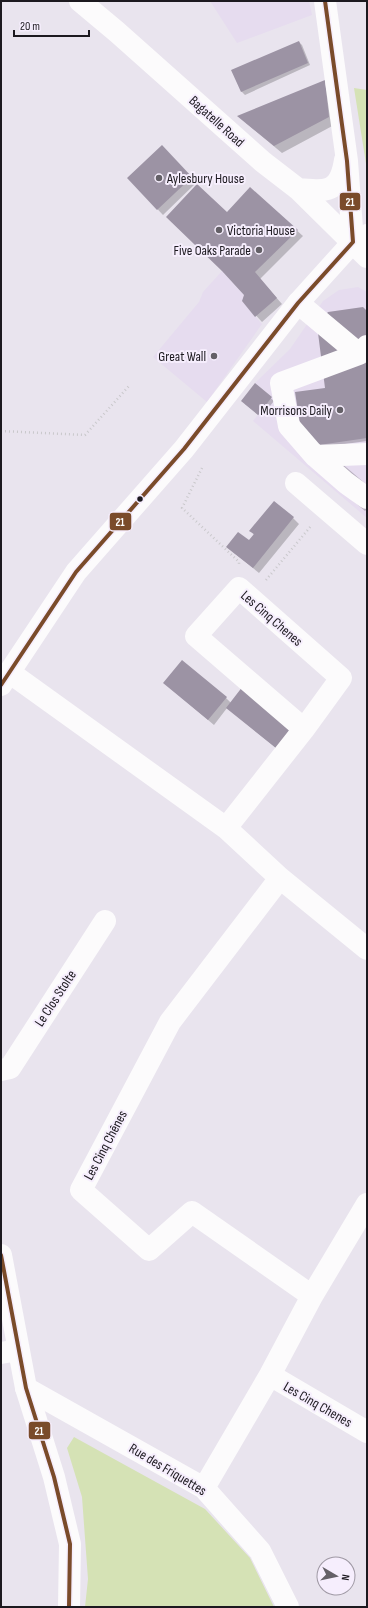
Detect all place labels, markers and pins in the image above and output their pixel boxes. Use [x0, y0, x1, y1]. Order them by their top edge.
place label: Aylesbury House [166, 170, 244, 187]
marker: Aylesbury House [154, 173, 164, 183]
place label: Victoria House [227, 222, 295, 239]
marker: Victoria House [214, 225, 224, 235]
place label: Five Oaks Parade [173, 242, 251, 259]
marker: Five Oaks Parade [254, 245, 264, 255]
place label: Great Wall [158, 348, 206, 365]
marker: Great Wall [209, 351, 219, 361]
place label: Morrisons Daily [260, 402, 333, 419]
marker: Morrisons Daily [335, 405, 345, 415]
unlabelled marker [135, 494, 145, 504]

